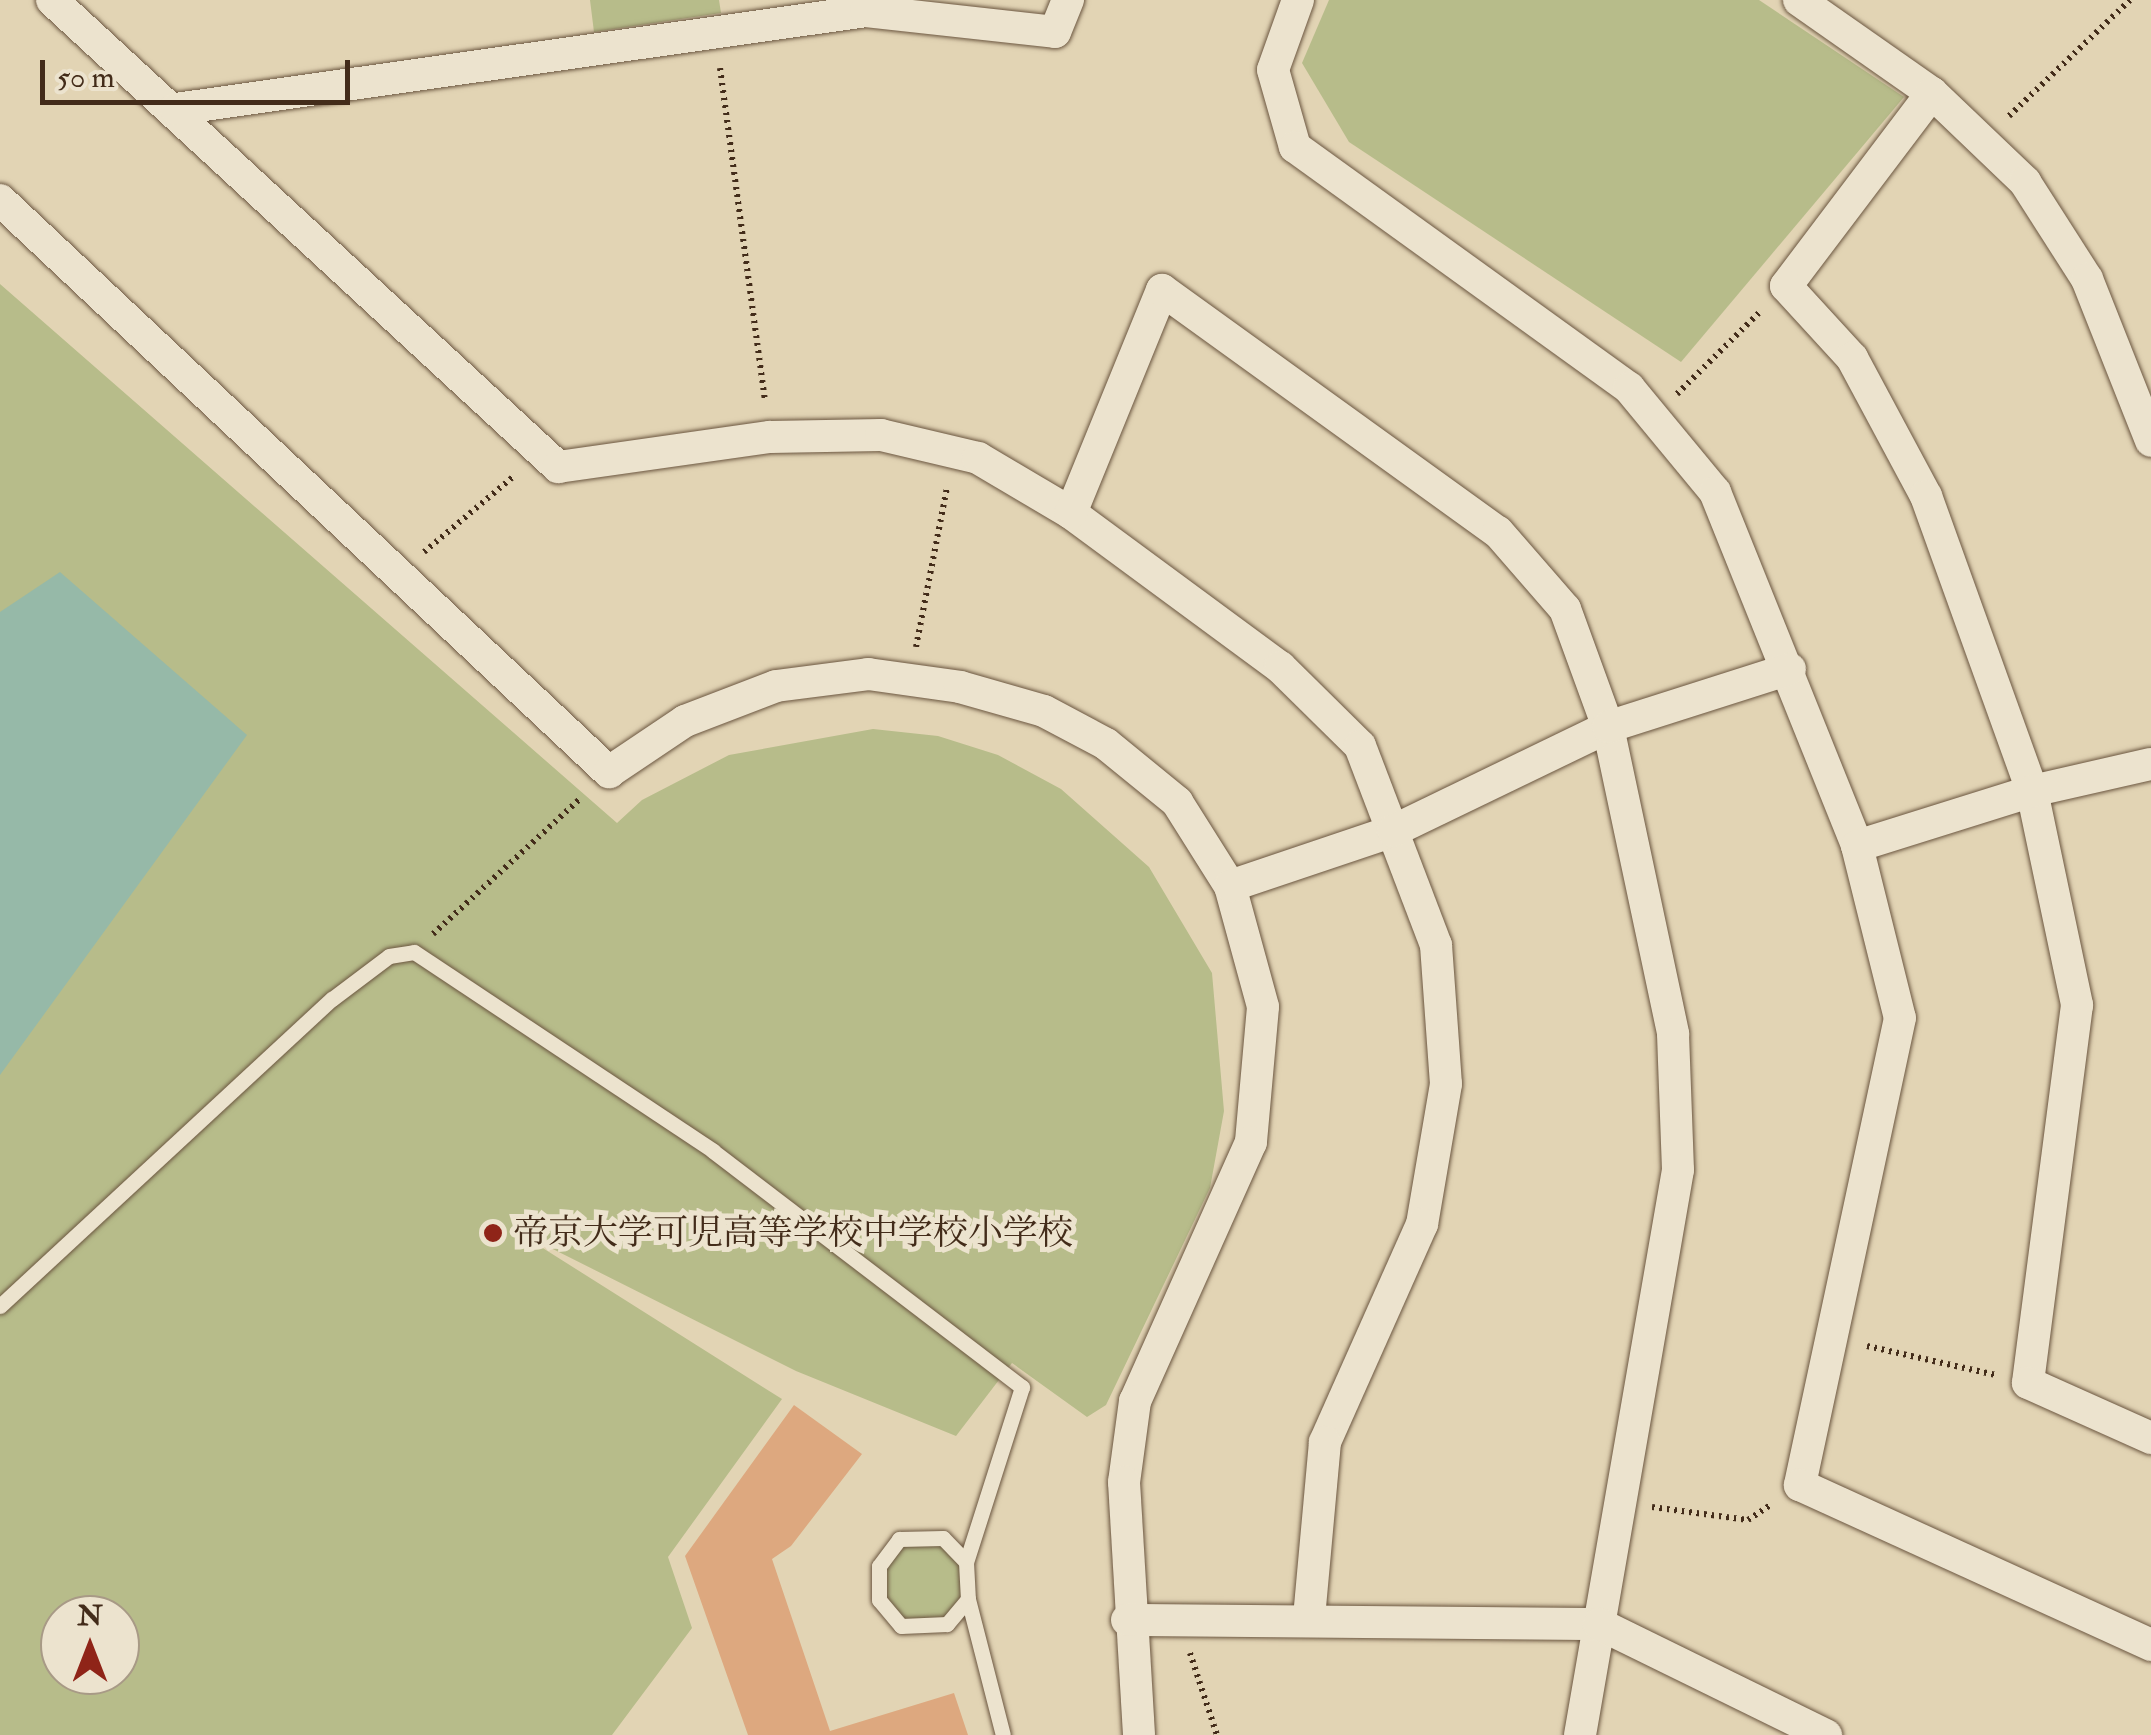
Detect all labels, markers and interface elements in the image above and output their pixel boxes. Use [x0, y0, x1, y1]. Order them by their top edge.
scale bar [45, 40, 355, 102]
text: 50 m [57, 59, 115, 96]
place label: 帝京大学可児高等学校中学校小学校 [513, 1212, 1073, 1254]
marker: 帝京大学可児高等学校中学校小学校 [482, 1222, 504, 1244]
north arrow [40, 1595, 140, 1695]
text: N [77, 1599, 103, 1634]

